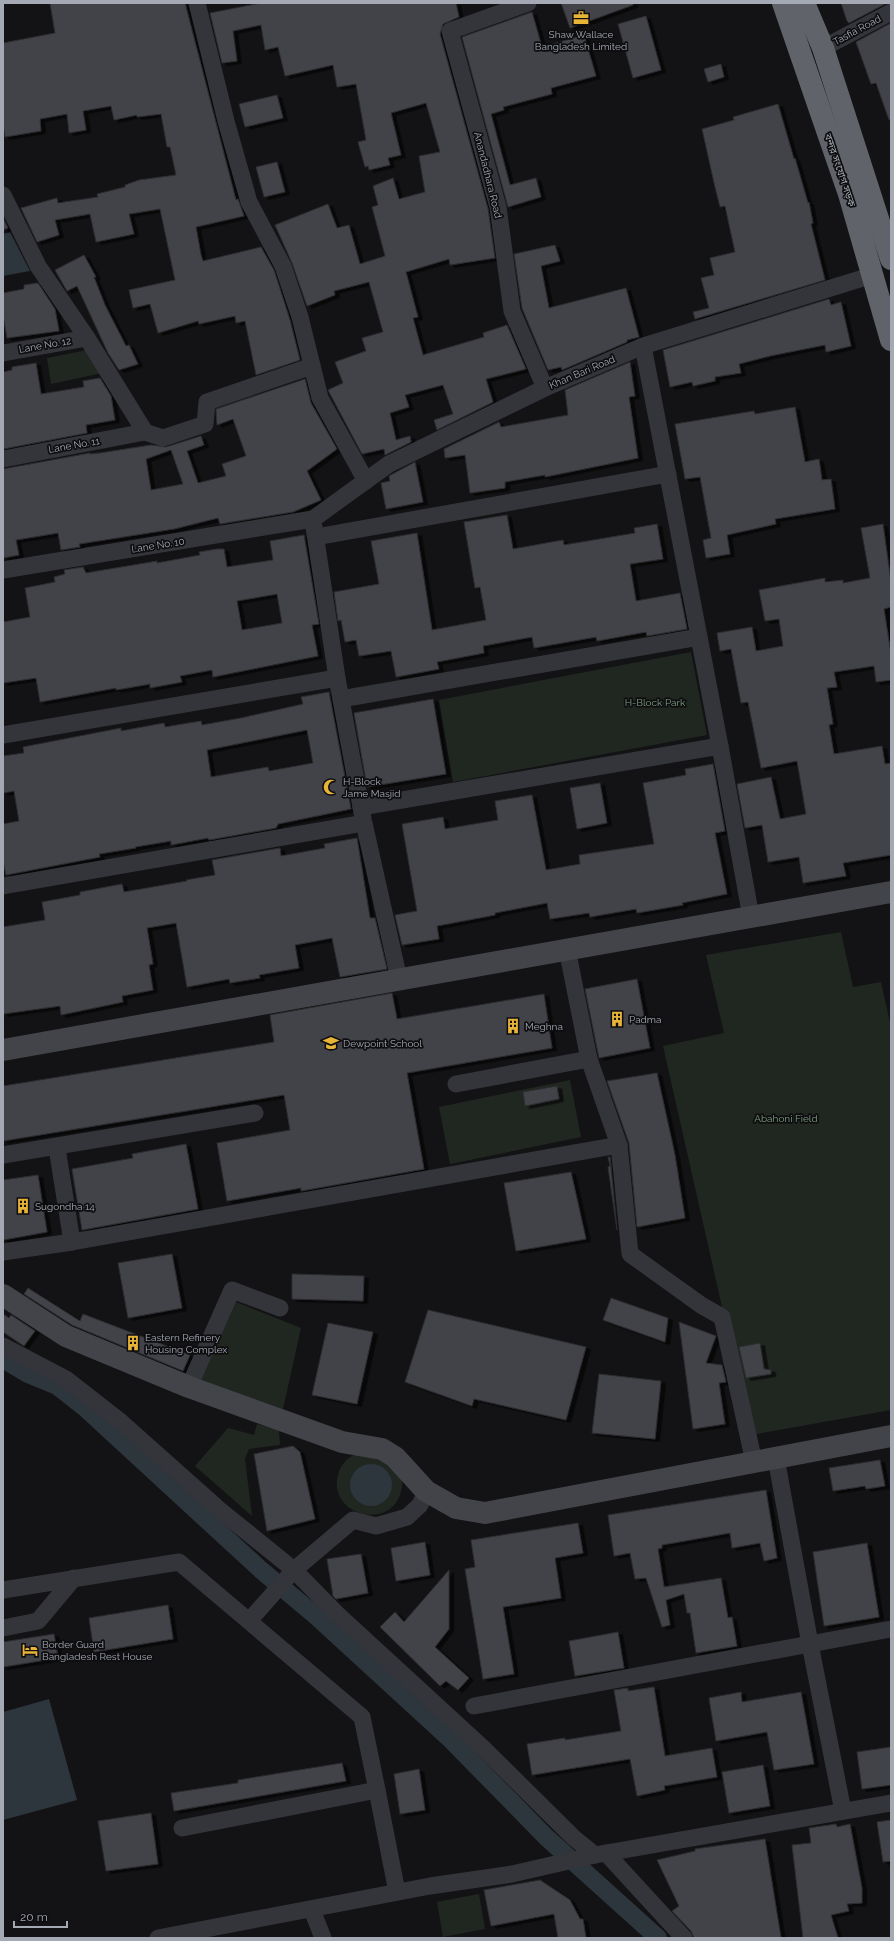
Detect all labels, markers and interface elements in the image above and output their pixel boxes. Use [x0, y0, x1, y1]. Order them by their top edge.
office icon: Shaw Wallace Bangladesh Limited [572, 9, 590, 27]
street label: Tasfia Road [831, 13, 883, 47]
place label: Shaw Wallace Bangladesh Limited [535, 29, 627, 52]
street label: Anandadhara Road [472, 131, 504, 219]
street label: বন্দর সংযোগ সড়ক [822, 131, 858, 209]
street label: Lane No. 12 [18, 335, 72, 355]
street label: Khan Bari Road [547, 353, 617, 391]
street label: Lane No. 11 [47, 435, 101, 455]
street label: Lane No. 10 [131, 535, 185, 555]
park label: H-Block Park [625, 697, 686, 708]
place label: H-Block Jame Masjid [343, 776, 400, 799]
mosque icon: H-Block Jame Masjid [322, 778, 340, 796]
building icon: Padma [608, 1010, 626, 1028]
place label: Padma [629, 1014, 661, 1025]
building icon: Meghna [504, 1017, 522, 1035]
place label: Meghna [525, 1021, 563, 1032]
school or university icon: Dewpoint School [322, 1034, 340, 1052]
place label: Dewpoint School [343, 1038, 422, 1049]
park label: Abahoni Field [754, 1113, 818, 1124]
building icon: Sugondha 14 [14, 1197, 32, 1215]
place label: Sugondha 14 [35, 1201, 95, 1212]
place label: Eastern Refinery Housing Complex [145, 1332, 227, 1355]
building icon: Eastern Refinery Housing Complex [124, 1334, 142, 1352]
place label: Border Guard Bangladesh Rest House [42, 1639, 153, 1662]
hotel icon: Border Guard Bangladesh Rest House [21, 1641, 39, 1659]
scale bar [14, 1903, 67, 1929]
text: 20 m [20, 1910, 48, 1924]

